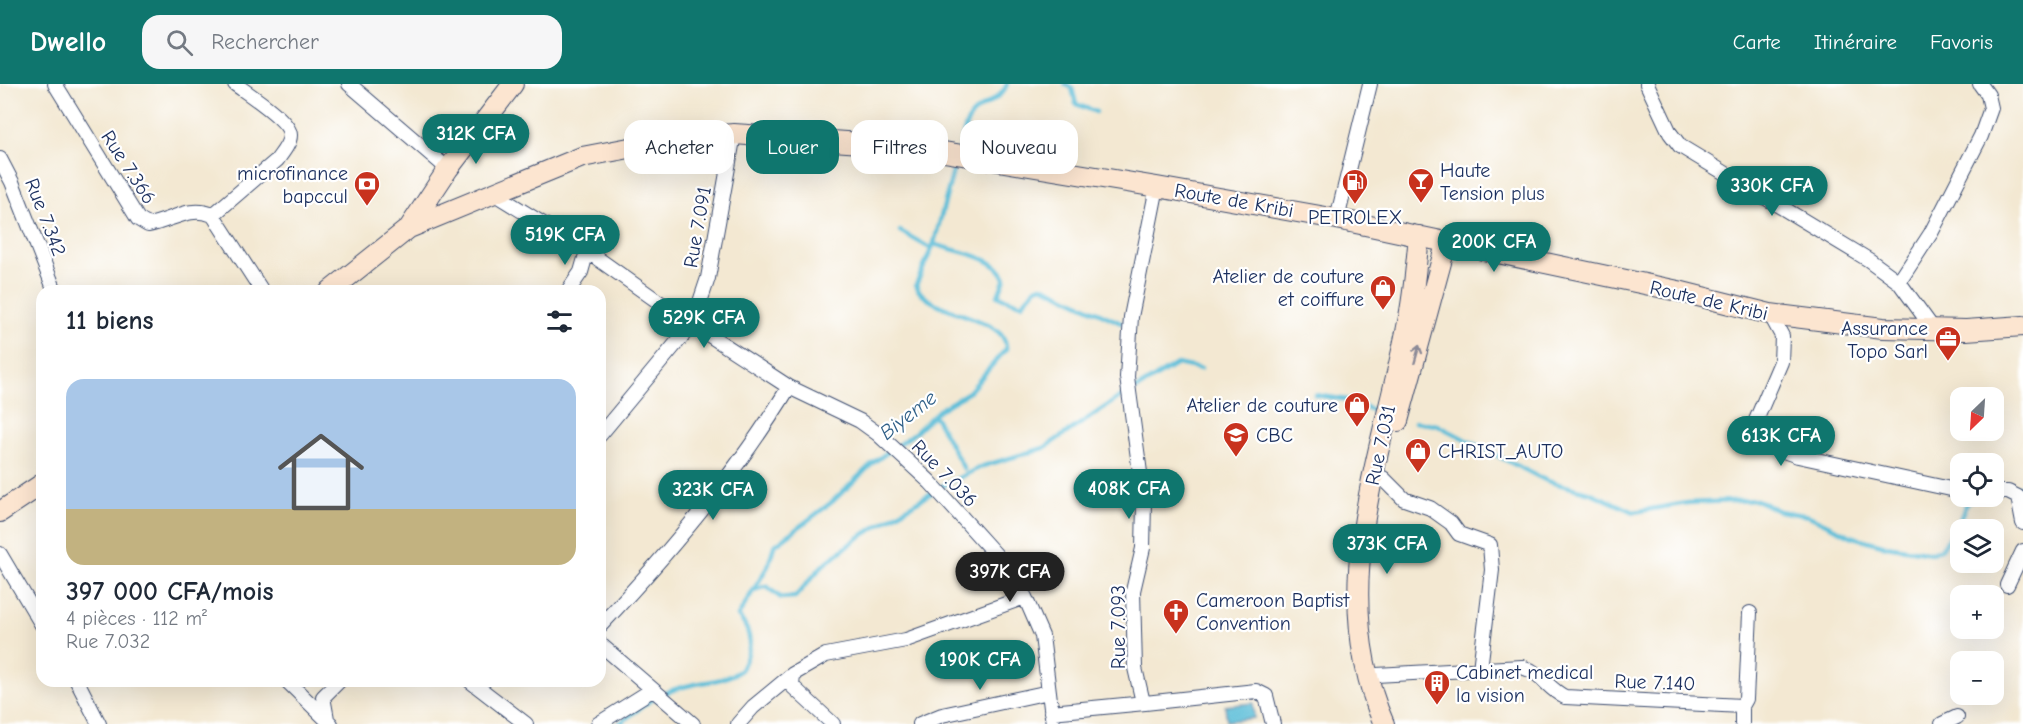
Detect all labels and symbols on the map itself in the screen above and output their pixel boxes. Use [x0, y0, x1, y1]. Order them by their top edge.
pin: 312K CFA [414, 114, 538, 165]
street label: Rue 7.366 [96, 126, 161, 208]
place label: Haute Tension plus [1440, 159, 1545, 205]
place label: microfinance bapccul [237, 162, 348, 208]
bar icon: Haute Tension plus [1406, 166, 1436, 204]
pin: 330K CFA [1710, 166, 1834, 217]
fuel station icon: PETROLEX [1340, 167, 1370, 205]
bank icon: microfinance bapccul [352, 169, 382, 207]
street label: Rue 7.342 [20, 175, 71, 259]
street label: Route de Kribi [1173, 179, 1295, 222]
street label: Rue 7.091 [679, 185, 716, 270]
place label: PETROLEX [1308, 206, 1402, 229]
pin: 519K CFA [503, 215, 627, 266]
pin: 200K CFA [1432, 222, 1556, 273]
place label: Atelier de couture et coiffure [1212, 265, 1364, 311]
shop icon: Atelier de couture et coiffure [1368, 273, 1398, 311]
street label: Route de Kribi [1648, 276, 1770, 325]
pin: 529K CFA [642, 298, 766, 349]
place label: Assurance Topo Sarl [1841, 317, 1928, 363]
office icon: Assurance Topo Sarl [1933, 324, 1963, 362]
one-way arrow [1412, 345, 1423, 364]
water label: Biyeme [875, 385, 942, 445]
north arrow [1950, 387, 2004, 441]
shop icon: Atelier de couture [1342, 390, 1372, 428]
place label: Atelier de couture [1186, 394, 1338, 417]
street label: Rue 7.031 [1361, 403, 1400, 487]
pin: 613K CFA [1719, 416, 1843, 467]
school or university icon: CBC [1221, 420, 1251, 458]
place label: CBC [1256, 424, 1293, 447]
street label: Rue 7.036 [907, 435, 982, 512]
shop icon: CHRIST_AUTO [1403, 436, 1433, 474]
place label: CHRIST_AUTO [1438, 440, 1563, 463]
pin: 408K CFA [1067, 469, 1191, 520]
pin: 323K CFA [651, 470, 775, 521]
pin: 373K CFA [1325, 524, 1449, 575]
pin: 397K CFA [948, 552, 1072, 603]
street label: Rue 7.093 [1107, 585, 1130, 669]
place label: Cameroon Baptist Convention [1196, 589, 1350, 635]
church icon: Cameroon Baptist Convention [1161, 597, 1191, 635]
pin: 190K CFA [918, 640, 1042, 691]
place label: Cabinet medical la vision [1456, 661, 1593, 707]
building icon: Cabinet medical la vision [1422, 668, 1452, 706]
street label: Rue 7.140 [1614, 670, 1696, 695]

